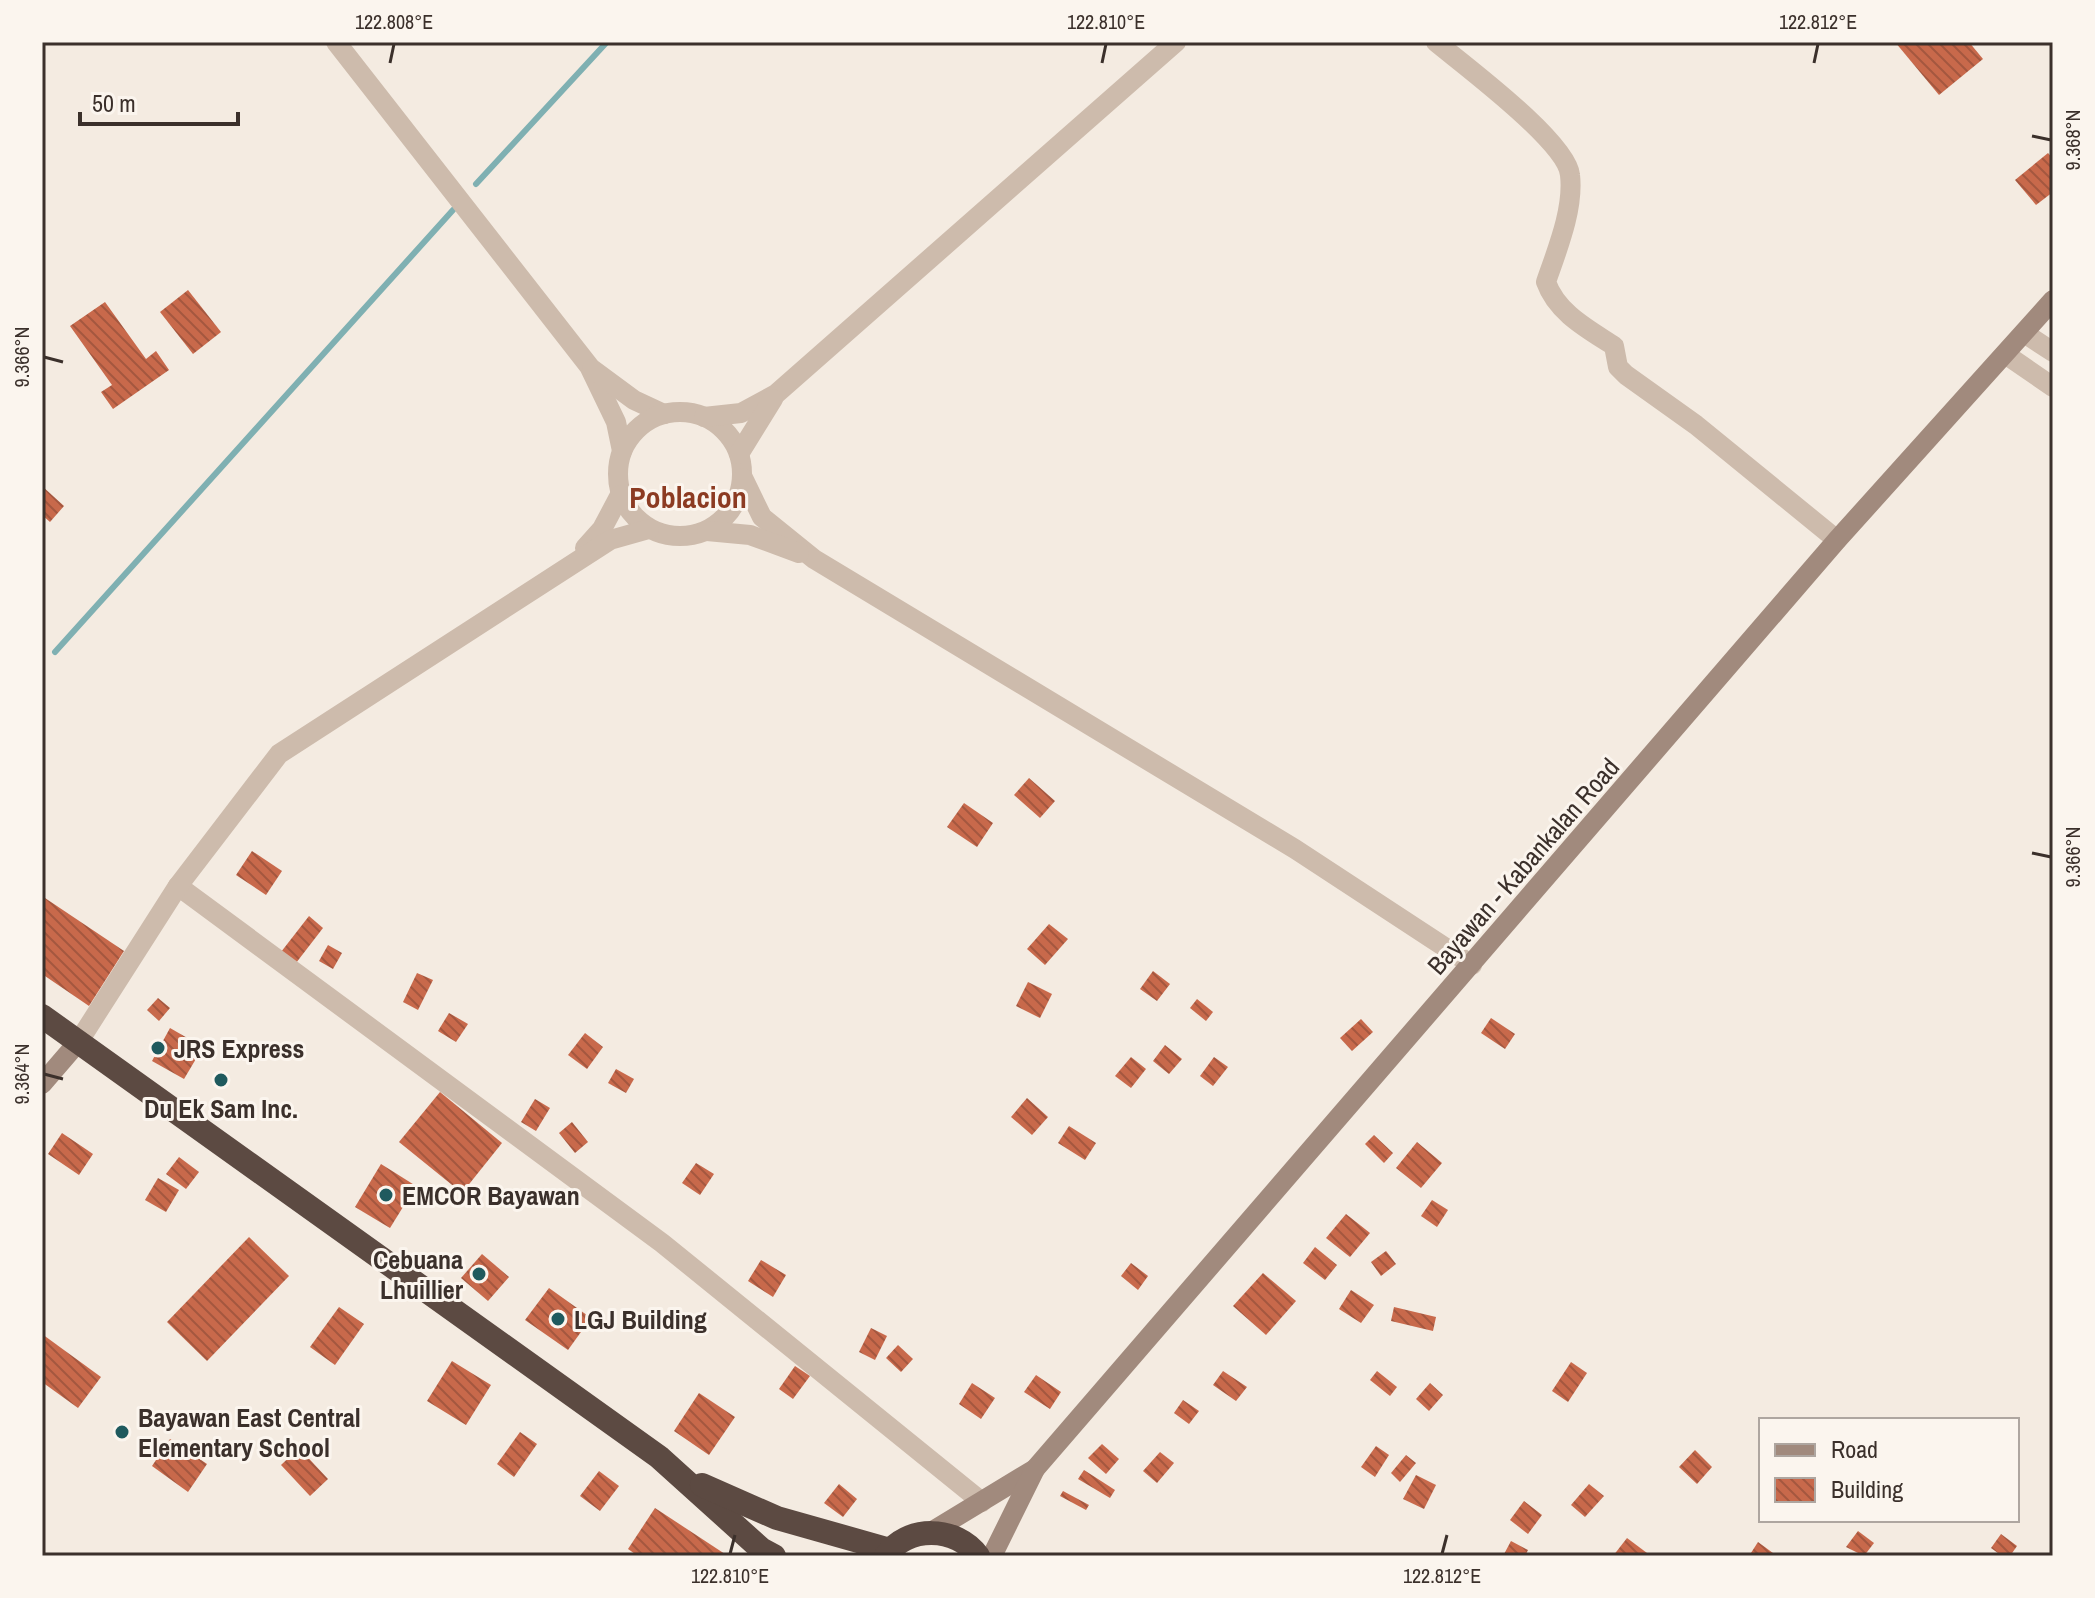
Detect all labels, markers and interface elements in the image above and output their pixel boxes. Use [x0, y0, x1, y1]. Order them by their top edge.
text: 122.808°E [355, 8, 433, 35]
text: 122.810°E [1067, 8, 1145, 35]
text: 122.812°E [1779, 8, 1857, 35]
scale bar [80, 76, 238, 126]
text: 50 m [92, 87, 136, 119]
text: 9.368°N [2059, 110, 2086, 170]
text: 9.366°N [8, 327, 35, 387]
district label: Poblacion [629, 477, 747, 517]
street label: Bayawan - Kabankalan Road [1419, 750, 1627, 982]
text: 9.366°N [2059, 827, 2086, 887]
place label: JRS Express [174, 1031, 304, 1066]
marker: JRS Express [149, 1039, 167, 1057]
text: 9.364°N [8, 1044, 35, 1104]
marker: Du Ek Sam Inc. [212, 1071, 230, 1089]
place label: Du Ek Sam Inc. [144, 1091, 298, 1126]
place label: EMCOR Bayawan [402, 1178, 580, 1213]
marker: EMCOR Bayawan [377, 1186, 395, 1204]
place label: Cebuana Lhuillier [373, 1242, 464, 1307]
marker: Cebuana Lhuillier [470, 1265, 488, 1283]
place label: LGJ Building [574, 1302, 707, 1337]
marker: LGJ Building [549, 1310, 567, 1328]
place label: Bayawan East Central Elementary School [138, 1400, 361, 1465]
legend [1759, 1418, 2019, 1522]
marker: Bayawan East Central Elementary School [113, 1423, 131, 1441]
text: Road [1831, 1433, 1878, 1465]
text: Building [1831, 1473, 1903, 1505]
text: 122.810°E [691, 1562, 769, 1589]
text: 122.812°E [1403, 1562, 1481, 1589]

